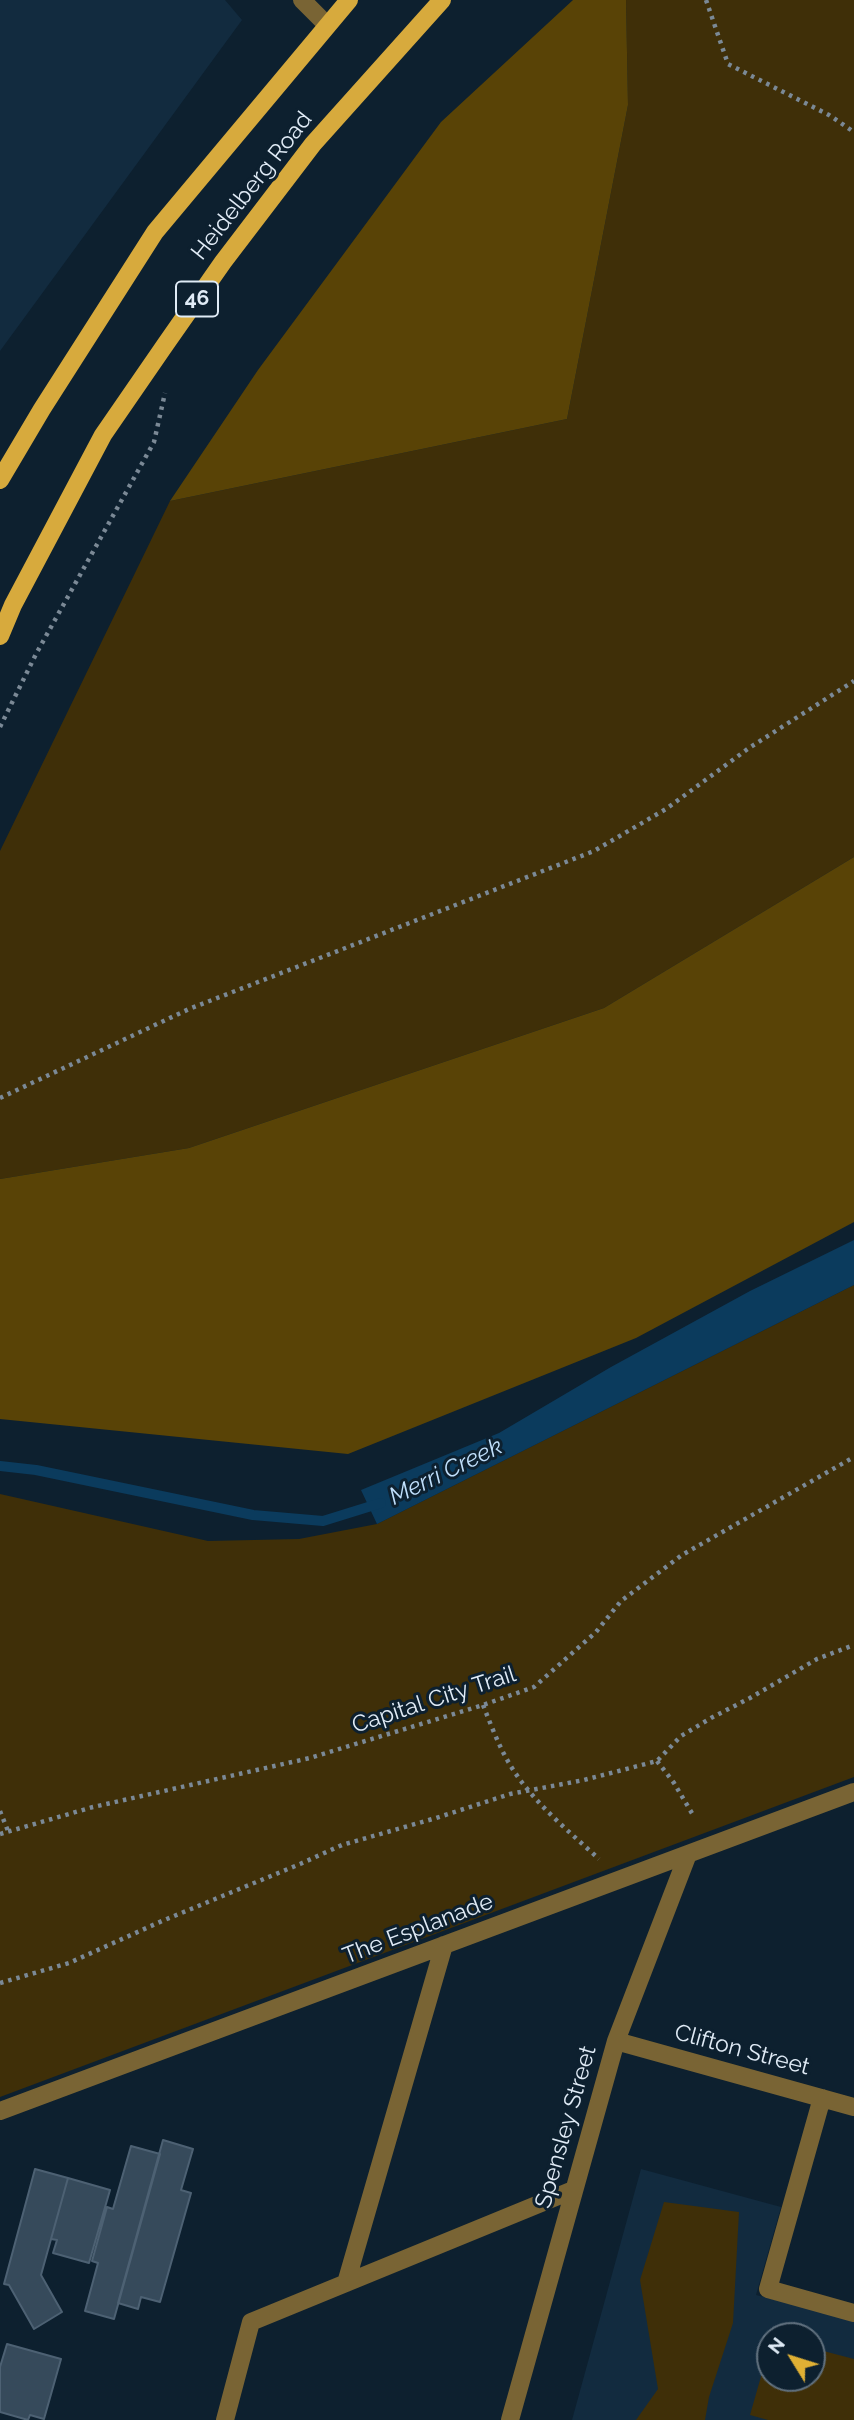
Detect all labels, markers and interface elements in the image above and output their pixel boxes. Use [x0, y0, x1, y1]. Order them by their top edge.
street label: Heidelberg Road [186, 107, 318, 265]
road number: 46 [176, 282, 218, 316]
water label: Merri Creek [385, 1432, 507, 1512]
street label: Capital City Trail [349, 1661, 519, 1739]
street label: The Esplanade [339, 1888, 497, 1970]
street label: Clifton Street [671, 2019, 813, 2081]
street label: Spensley Street [530, 2043, 602, 2211]
north arrow [756, 2322, 826, 2392]
text: N [763, 2333, 789, 2358]

